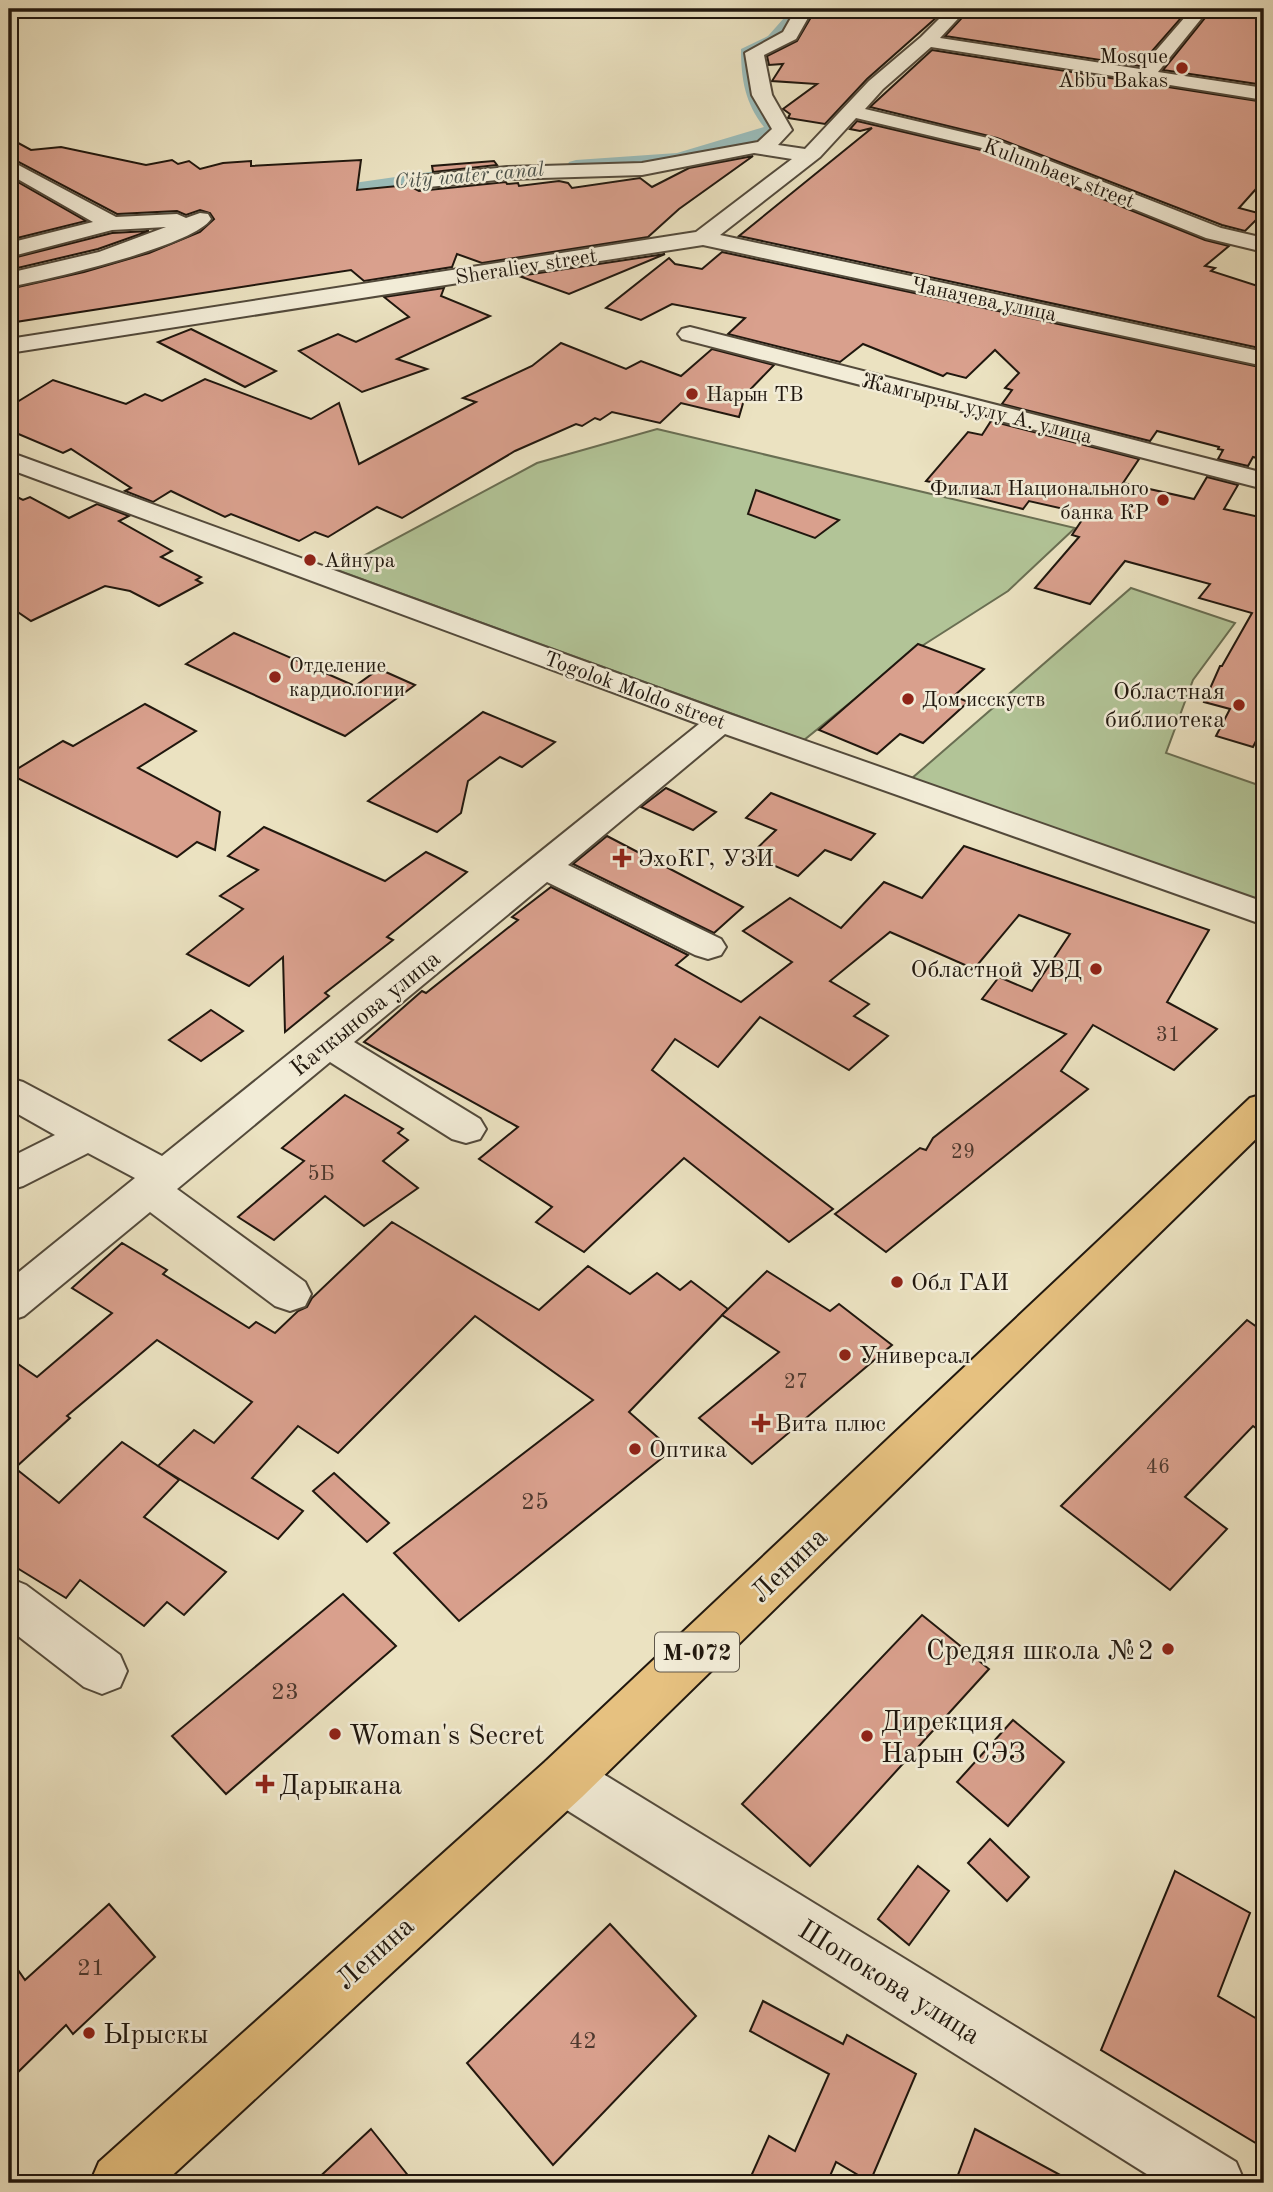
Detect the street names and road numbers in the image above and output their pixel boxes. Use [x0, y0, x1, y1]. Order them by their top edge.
street label: Kulumbaev street [980, 136, 1137, 213]
street label: Sheraliev street [454, 246, 598, 289]
street label: Чаначева улица [909, 275, 1058, 326]
street label: Жамгырчы уулу А. улица [859, 371, 1094, 448]
street label: Togolok Moldo street [541, 649, 728, 734]
street label: Качкынова улица [287, 947, 446, 1082]
street label: Ленина [746, 1523, 834, 1609]
road number: М-072 [655, 1632, 739, 1672]
street label: Ленина [332, 1912, 421, 1996]
street label: Шопокова улица [793, 1916, 984, 2051]

